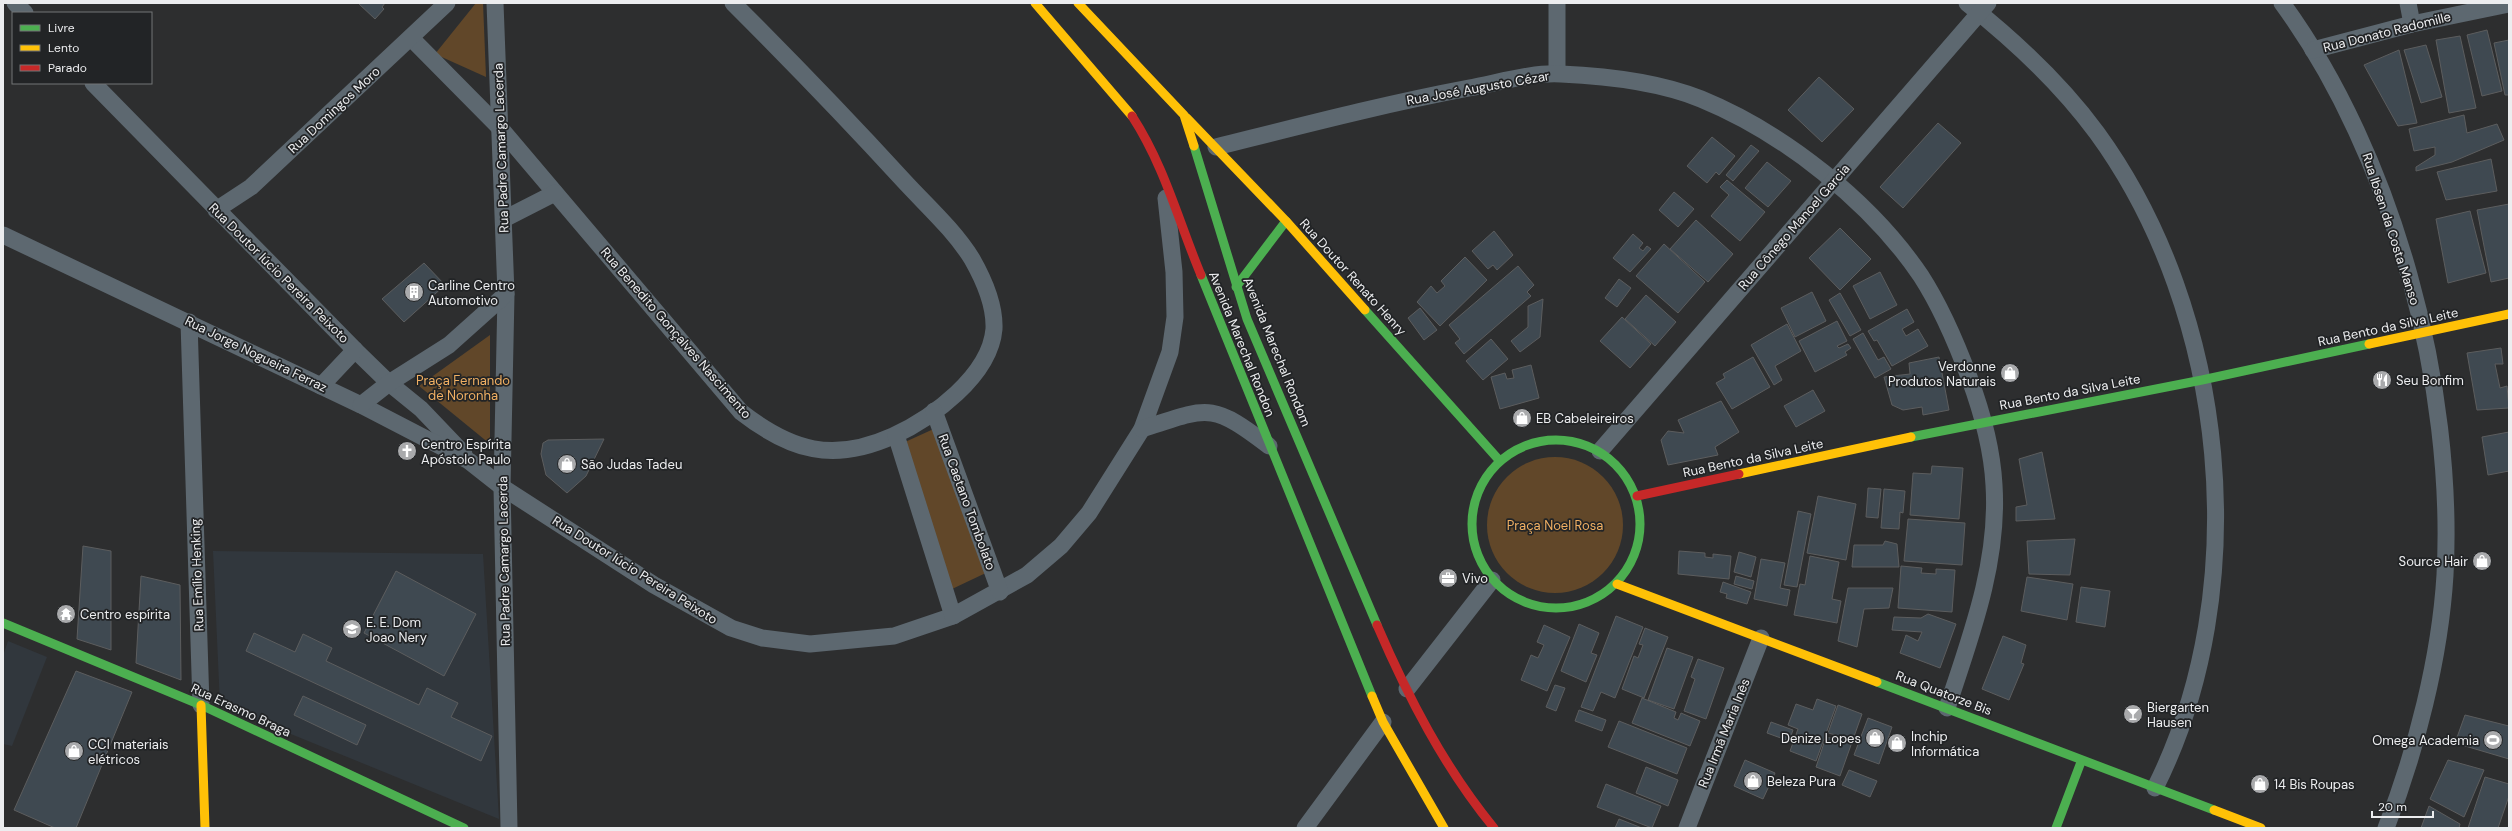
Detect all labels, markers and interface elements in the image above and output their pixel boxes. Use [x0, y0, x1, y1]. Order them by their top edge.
street label: Rua Donato Radomille [2321, 8, 2453, 56]
legend [12, 12, 152, 84]
text: Livre [48, 20, 75, 36]
text: Lento [48, 40, 79, 56]
text: Parado [48, 60, 87, 76]
street label: Rua Domingos Moro [284, 63, 384, 157]
street label: Rua Padre Camargo Lacerda [490, 63, 512, 233]
street label: Rua José Augusto Cézar [1405, 67, 1551, 109]
street label: Rua Ibsen da Costa Manso [2358, 151, 2424, 308]
street label: Rua Cônego Manoel Garcia [1735, 160, 1853, 294]
street label: Rua Doutor lúcio Pereira Peixoto [205, 199, 353, 347]
street label: Rua Doutor Renato Henry [1296, 215, 1410, 339]
street label: Rua Benedito Gonçalves Nascimento [597, 244, 755, 422]
street label: Avenida Marechal Rondon [1205, 269, 1279, 419]
street label: Avenida Marechal Rondom [1239, 275, 1315, 429]
place label: Carline Centro Automotivo [428, 277, 515, 309]
building icon: Carline Centro Automotivo [403, 281, 425, 303]
street label: Rua Bento da Silva Leite [2316, 304, 2460, 350]
street label: Rua Jorge Nogueira Ferraz [182, 312, 330, 396]
place label: Verdonne Produtos Naturais [1888, 358, 1996, 390]
shop icon: Verdonne Produtos Naturais [1999, 362, 2021, 384]
restaurant icon: Seu Bonfim [2371, 369, 2393, 391]
street label: Rua Bento da Silva Leite [1998, 370, 2142, 414]
park label: Praça Fernando de Noronha [416, 372, 510, 404]
place label: Seu Bonfim [2396, 372, 2464, 389]
shop icon: EB Cabeleireiros [1511, 407, 1533, 429]
place label: EB Cabeleireiros [1536, 410, 1634, 427]
street label: Rua Caetano Tombolato [934, 432, 1000, 573]
street label: Rua Bento da Silva Leite [1681, 435, 1825, 481]
place label: Centro Espírita Apóstolo Paulo [421, 436, 511, 468]
church icon: Centro Espírita Apóstolo Paulo [396, 440, 418, 462]
shop icon: São Judas Tadeu [556, 453, 578, 475]
place label: São Judas Tadeu [581, 456, 682, 473]
street label: Rua Padre Camargo Lacerda [494, 476, 514, 646]
street label: Rua Doutor lúcio Pereira Peixoto [549, 512, 721, 628]
park label: Praça Noel Rosa [1507, 517, 1603, 534]
street label: Rua Emílio Henking [187, 518, 207, 632]
shop icon: Source Hair [2471, 550, 2493, 572]
place label: Source Hair [2399, 553, 2468, 570]
office icon: Vivo [1437, 567, 1459, 589]
place label: Vivo [1462, 570, 1488, 587]
temple icon: Centro espírita [55, 603, 77, 625]
place label: Centro espírita [80, 606, 170, 623]
place label: E. E. Dom Joao Nery [366, 614, 427, 646]
school or university icon: E. E. Dom Joao Nery [341, 618, 363, 640]
street label: Rua Quatorze Bis [1893, 667, 1995, 719]
street label: Rua Irmã Maria Inês [1694, 676, 1754, 790]
street label: Rua Erasmo Braga [188, 679, 294, 741]
place label: Biergarten Hausen [2147, 699, 2209, 731]
bar icon: Biergarten Hausen [2122, 703, 2144, 725]
shop icon: Denize Lopes [1864, 727, 1886, 749]
place label: Inchip Informática [1911, 728, 1979, 760]
sports icon: Omega Academia [2482, 729, 2504, 751]
place label: Denize Lopes [1781, 730, 1861, 747]
shop icon: Inchip Informática [1886, 732, 1908, 754]
place label: Omega Academia [2372, 732, 2479, 749]
place label: CCI materiais elétricos [88, 736, 169, 768]
shop icon: CCI materiais elétricos [63, 740, 85, 762]
shop icon: Beleza Pura [1742, 770, 1764, 792]
place label: Beleza Pura [1767, 773, 1836, 790]
shop icon: 14 Bis Roupas [2249, 773, 2271, 795]
place label: 14 Bis Roupas [2274, 776, 2355, 793]
scale bar [2372, 793, 2433, 819]
text: 20 m [2378, 799, 2407, 815]

